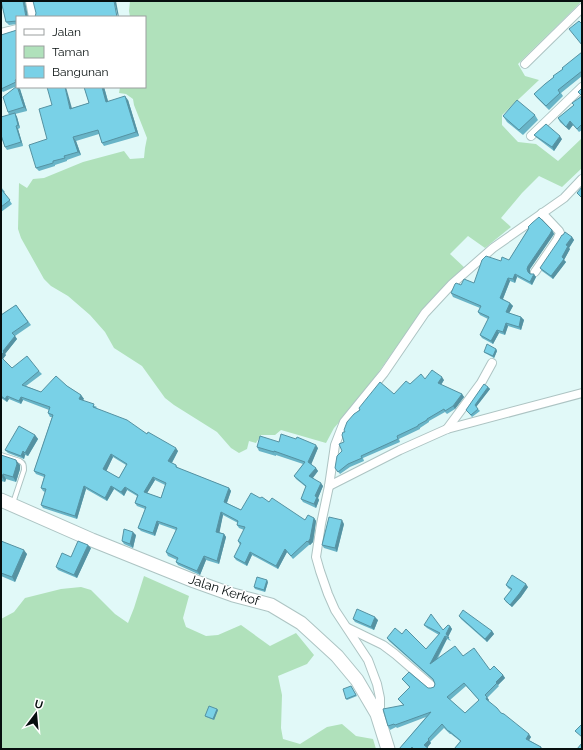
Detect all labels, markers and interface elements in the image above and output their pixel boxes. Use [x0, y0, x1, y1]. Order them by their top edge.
legend [16, 16, 146, 88]
text: Jalan [52, 25, 81, 39]
text: Taman [52, 45, 89, 59]
text: Bangunan [52, 65, 109, 79]
street label: Jalan Kerkof [187, 572, 262, 609]
north arrow [16, 694, 56, 734]
text: U [33, 697, 44, 712]

